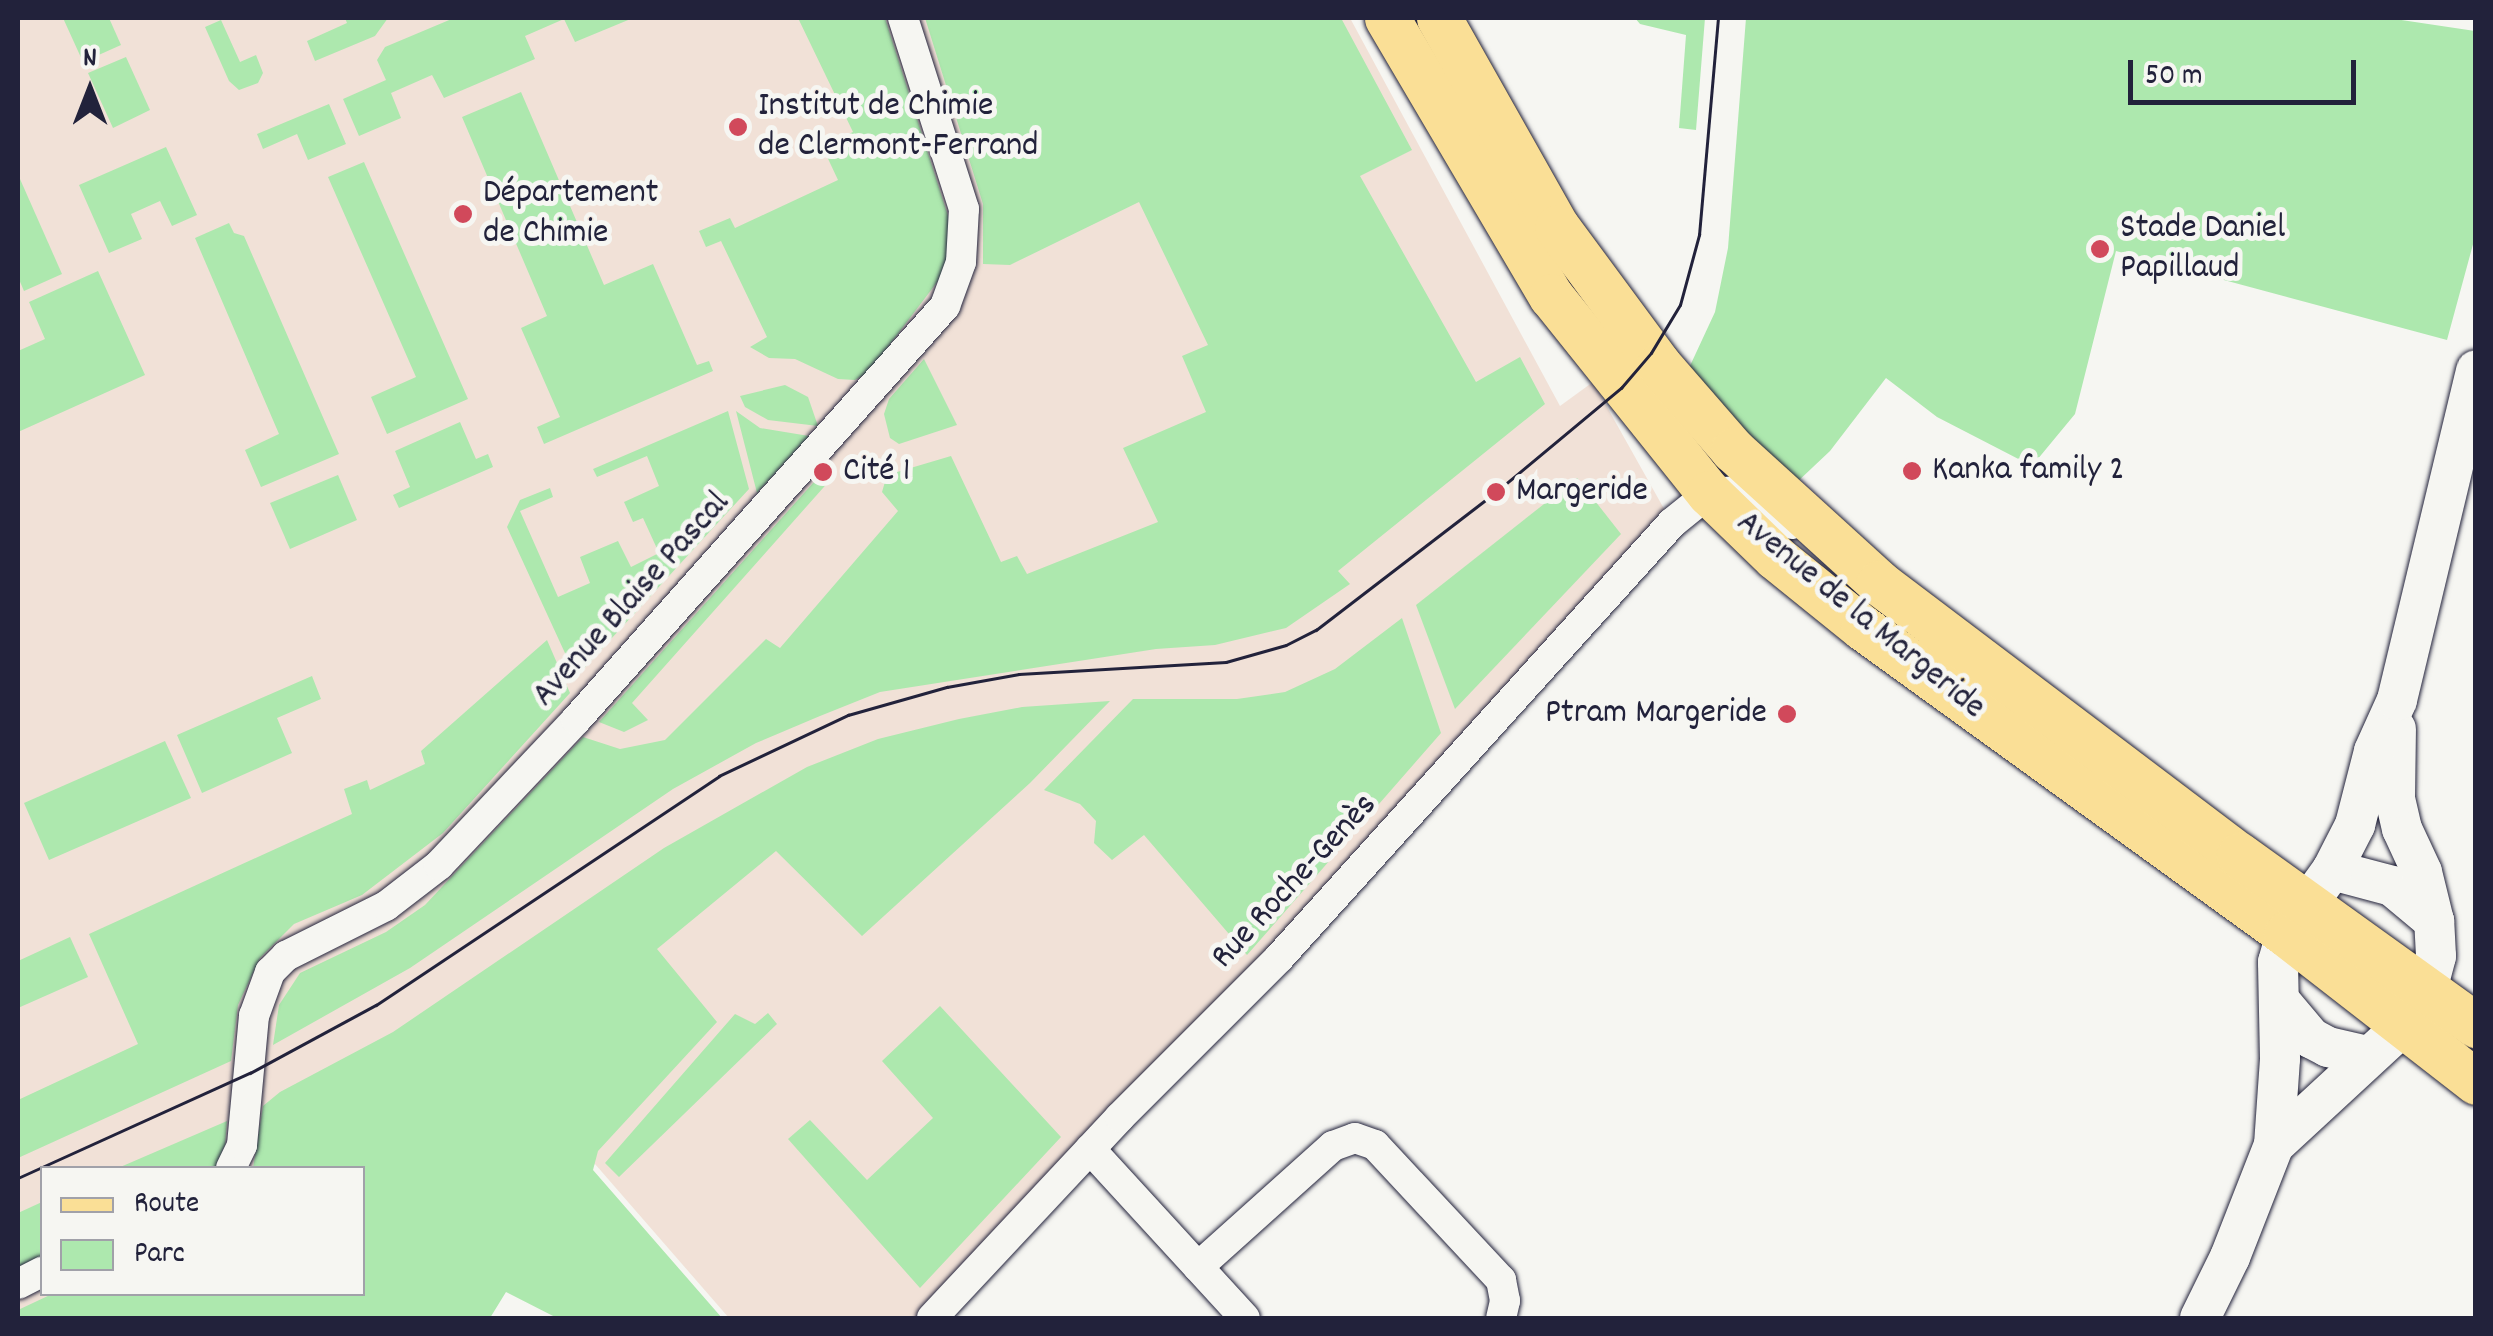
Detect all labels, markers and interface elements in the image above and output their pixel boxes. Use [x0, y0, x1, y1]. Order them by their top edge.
north arrow [40, 40, 140, 140]
text: N [83, 40, 97, 80]
scale bar [2133, 40, 2360, 102]
text: 50 m [2145, 56, 2203, 99]
place label: Institut de Chimie de Clermont-Ferrand [758, 86, 1038, 168]
marker: Institut de Chimie de Clermont-Ferrand [727, 116, 749, 138]
place label: Département de Chimie [483, 173, 659, 255]
marker: Département de Chimie [452, 203, 474, 225]
place label: Stade Daniel Papillaud [2120, 208, 2285, 290]
marker: Stade Daniel Papillaud [2089, 238, 2111, 260]
place label: Kanka family 2 [1932, 450, 2125, 492]
place label: Cité 1 [843, 451, 910, 493]
marker: Kanka family 2 [1901, 460, 1923, 482]
marker: Cité 1 [812, 461, 834, 483]
place label: Margeride [1516, 471, 1648, 513]
marker: Margeride [1485, 481, 1507, 503]
street label: Avenue Blaise Pascal [524, 484, 740, 716]
street label: Avenue de la Margeride [1727, 503, 1993, 729]
place label: Ptram Margeride [1545, 693, 1767, 735]
marker: Ptram Margeride [1776, 703, 1798, 725]
street label: Rue Roche-Genès [1203, 786, 1387, 978]
legend [40, 1166, 365, 1296]
text: Route [134, 1184, 199, 1227]
text: Parc [134, 1234, 185, 1277]

